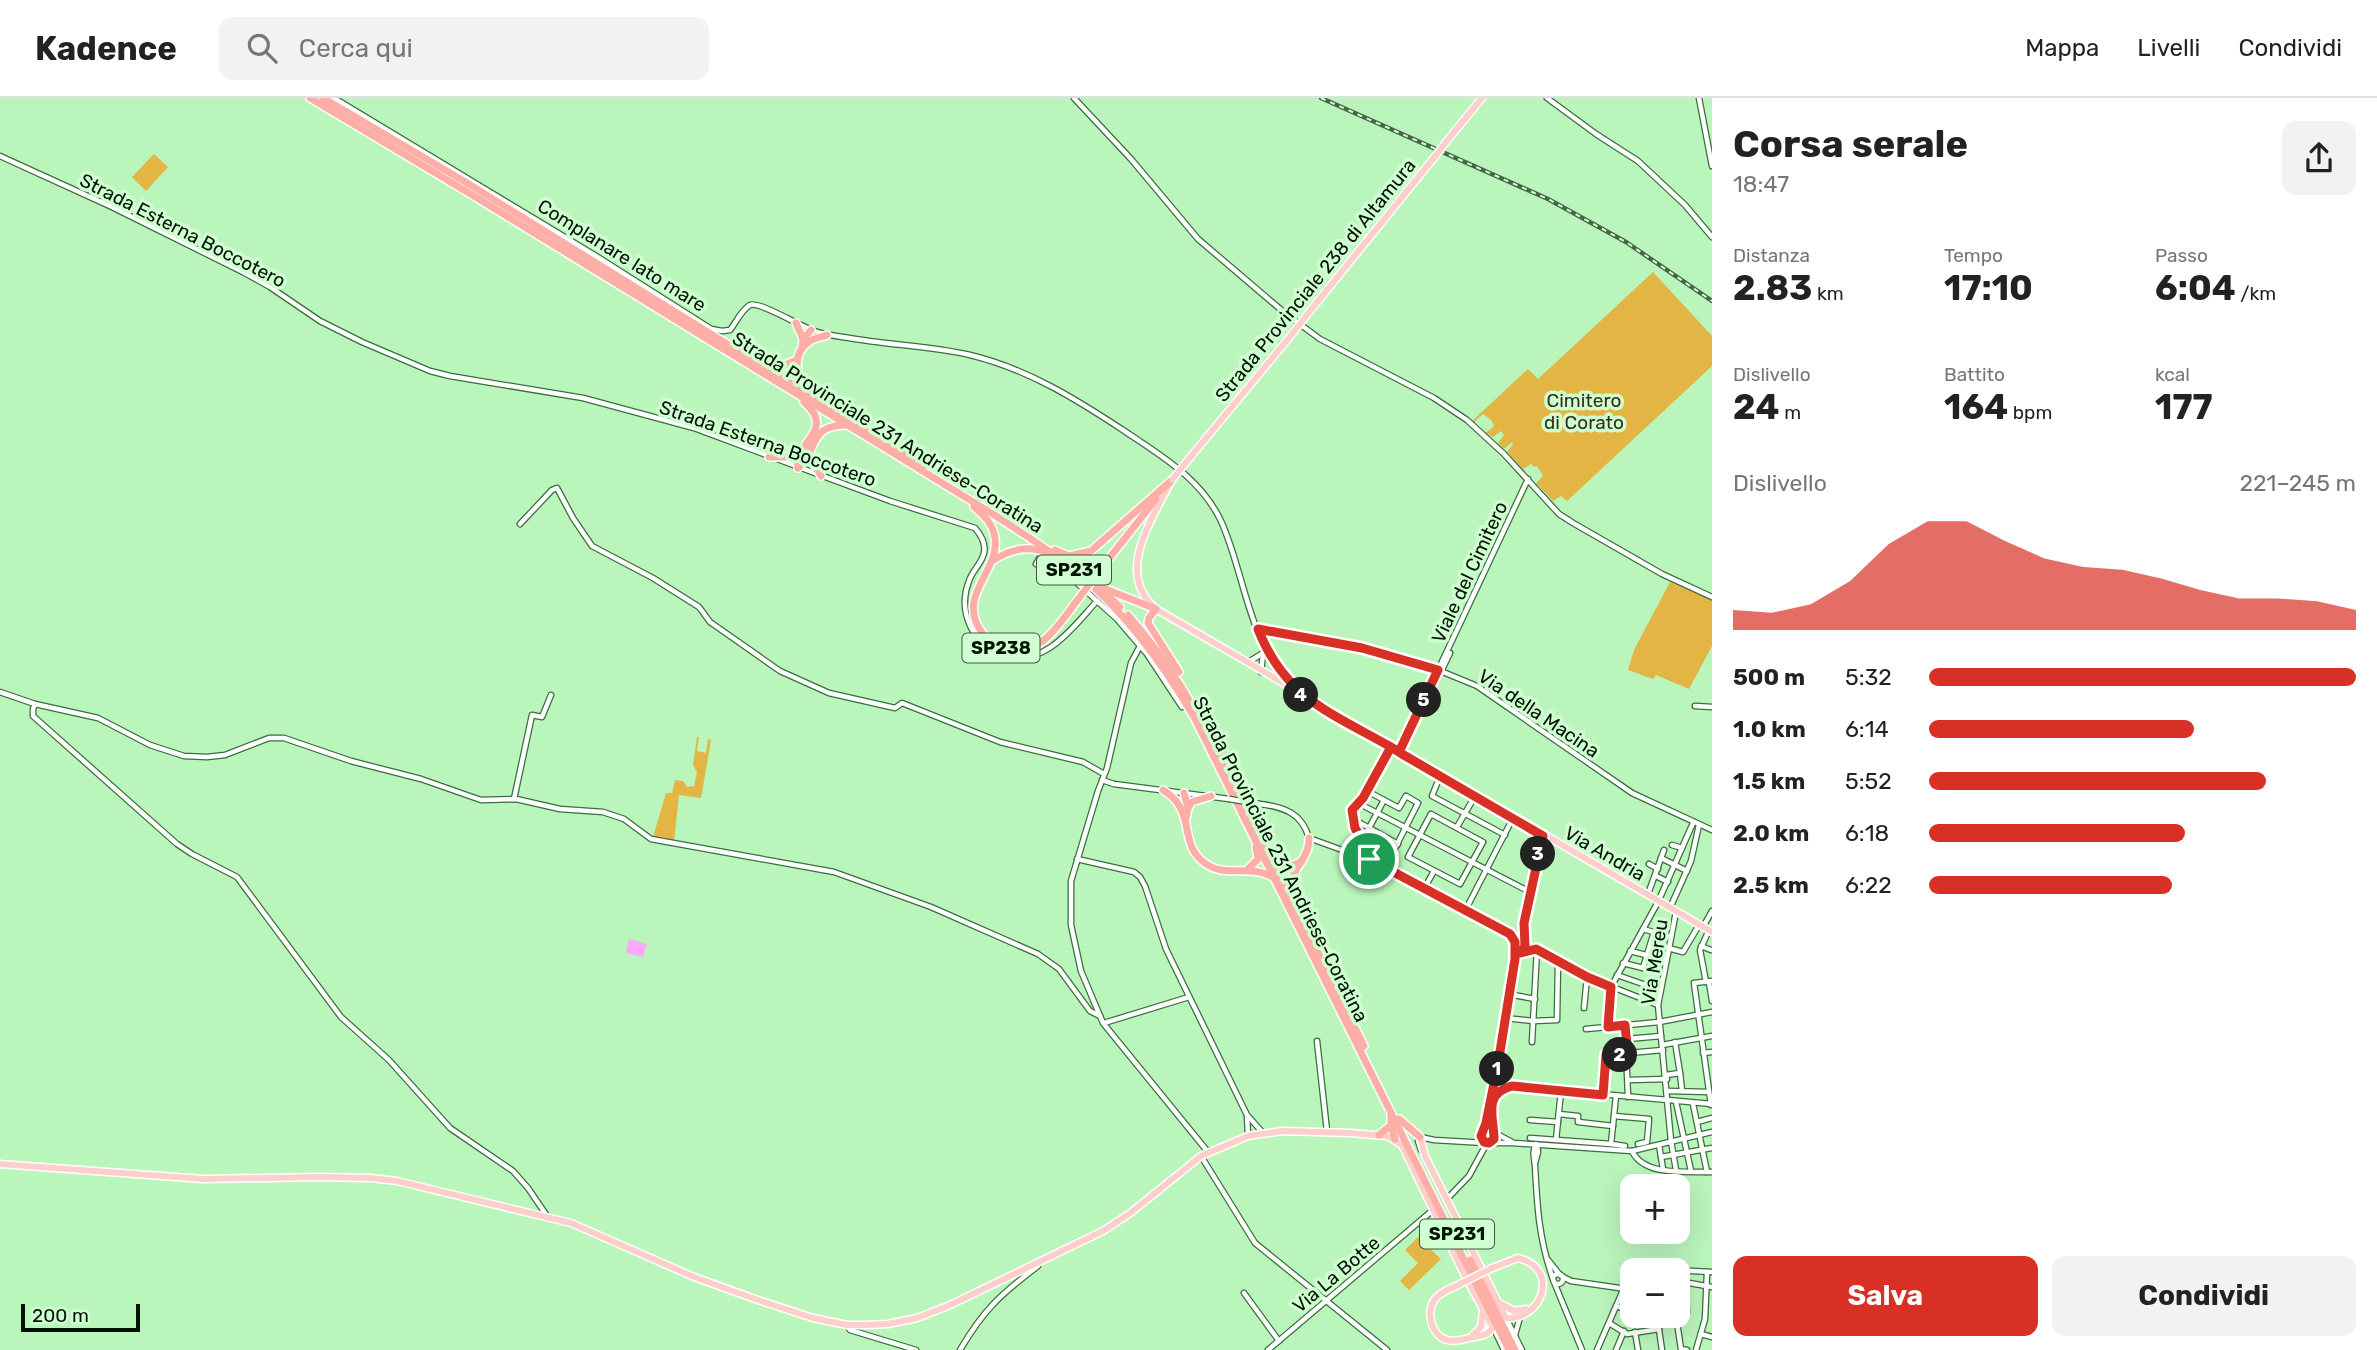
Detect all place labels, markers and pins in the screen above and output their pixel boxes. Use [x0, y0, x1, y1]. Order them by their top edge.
pin: 4 [1284, 678, 1318, 712]
pin: 5 [1406, 682, 1442, 718]
pin [1339, 829, 1399, 889]
pin: 3 [1520, 836, 1556, 872]
pin: 2 [1602, 1038, 1638, 1072]
pin: 1 [1480, 1052, 1514, 1086]

